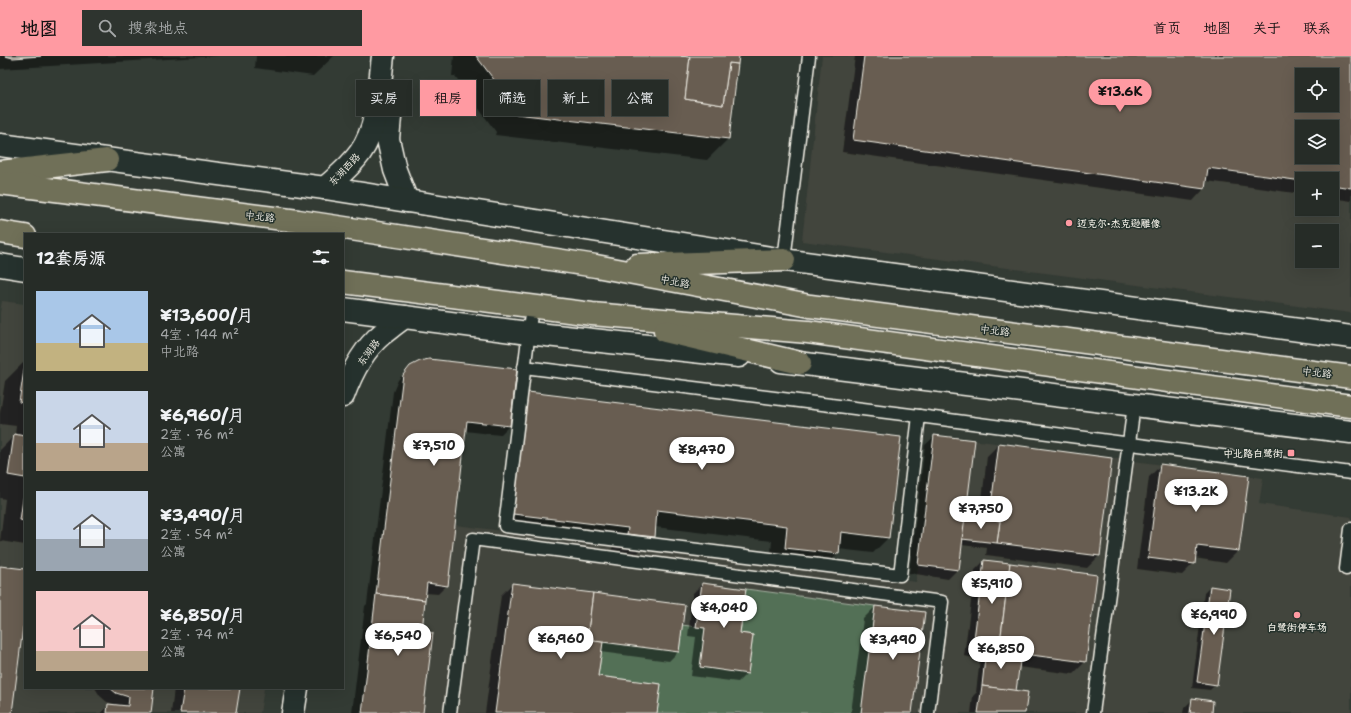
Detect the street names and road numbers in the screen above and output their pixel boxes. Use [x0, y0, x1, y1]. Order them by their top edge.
street label: 东湖西路 [326, 150, 363, 188]
street label: 中北路 [244, 208, 276, 225]
street label: 中北路 [659, 272, 691, 291]
street label: 中北路 [979, 322, 1011, 339]
street label: 东湖路 [354, 336, 383, 368]
street label: 中北路 [1301, 364, 1333, 381]

